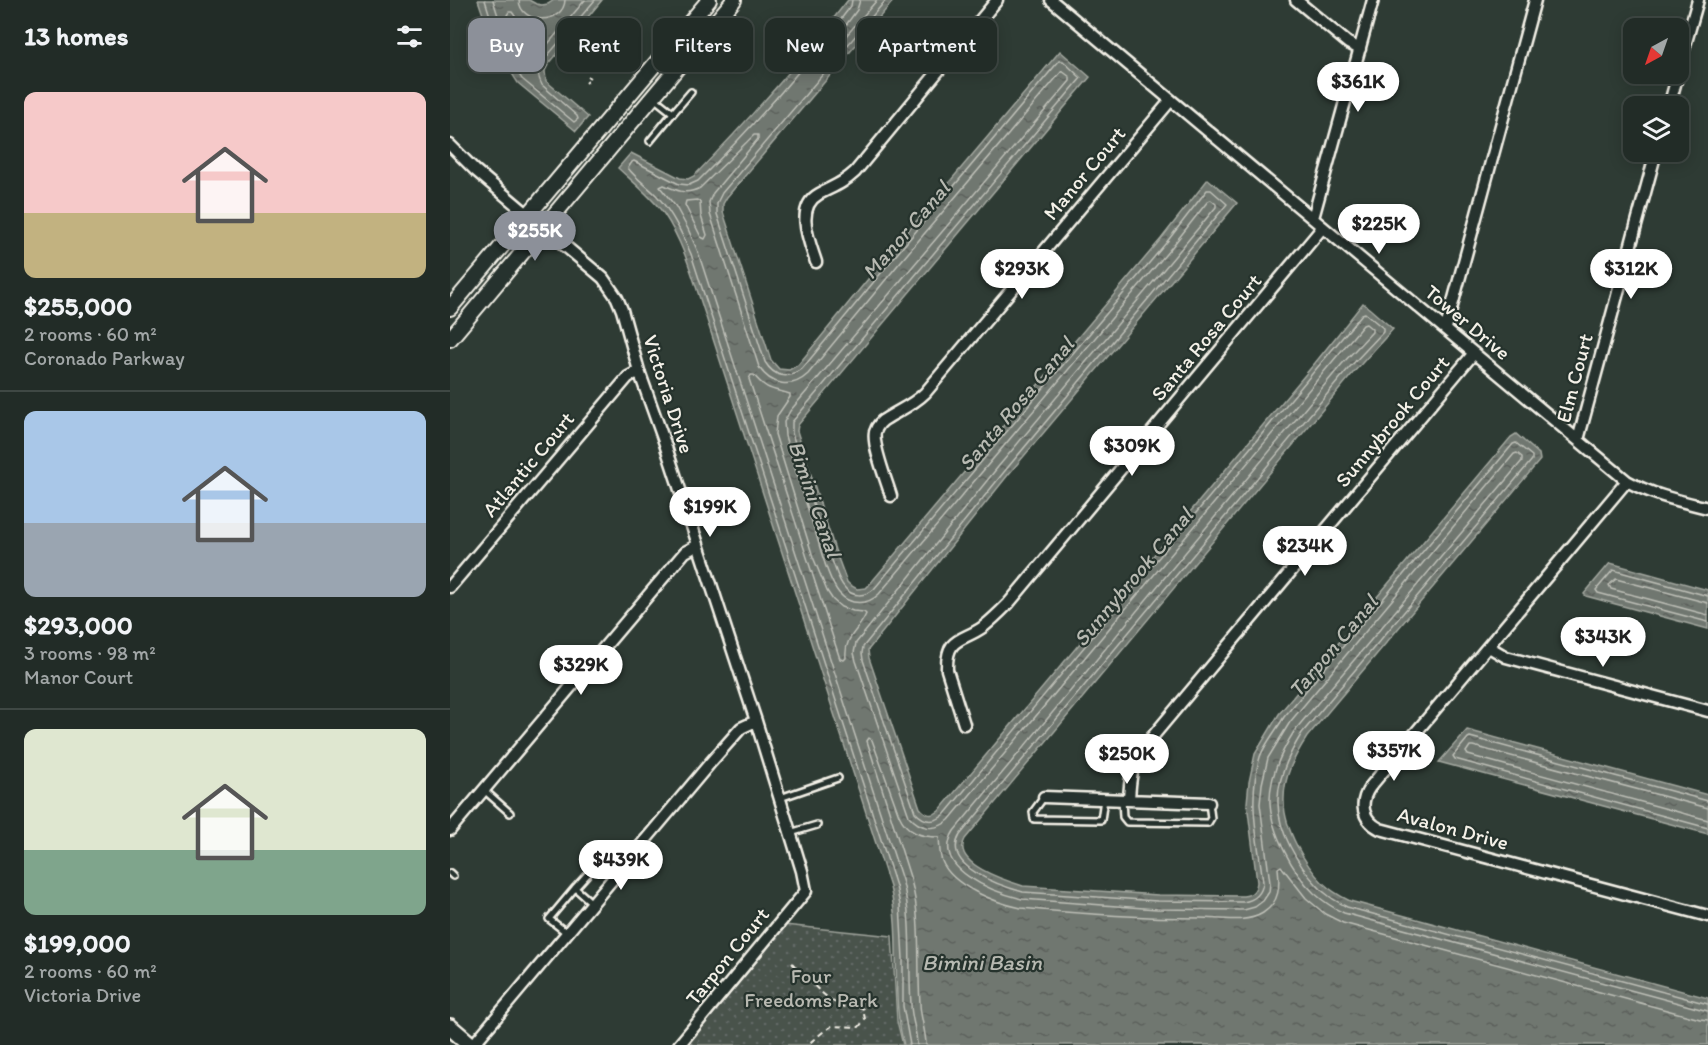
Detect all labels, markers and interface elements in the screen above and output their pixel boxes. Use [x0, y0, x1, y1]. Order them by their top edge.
chip: Buy [468, 18, 545, 72]
chip: Rent [557, 18, 641, 72]
chip: Filters [653, 18, 753, 72]
chip: New [765, 18, 845, 72]
chip: Apartment [857, 18, 997, 72]
north arrow [1623, 18, 1689, 84]
map controls [1623, 18, 1689, 162]
text: 13 homes [24, 20, 128, 52]
icon: filters [393, 20, 426, 53]
pin: $361K [1316, 62, 1400, 113]
text: $361K [1331, 69, 1385, 93]
button: layers [1623, 96, 1689, 162]
street label: Manor Court [1038, 121, 1130, 225]
icon: home [171, 131, 279, 239]
water label: Manor Canal [856, 174, 957, 285]
pin: $225K [1337, 204, 1421, 255]
pin: $255K [493, 211, 577, 262]
text: $225K [1352, 211, 1406, 235]
text: $255K [508, 218, 562, 242]
pin: $293K [980, 249, 1064, 300]
pin: $312K [1589, 249, 1673, 300]
text: $293K [995, 256, 1049, 280]
text: $312K [1604, 256, 1658, 280]
street label: Santa Rosa Court [1146, 268, 1267, 406]
street label: Tower Drive [1420, 279, 1516, 365]
text: $255,000 [24, 290, 132, 322]
text: 2 rooms · 60 m² [24, 322, 157, 346]
water label: Santa Rosa Canal [952, 330, 1081, 476]
street label: Elm Court [1550, 331, 1598, 425]
street label: Victoria Drive [638, 332, 700, 456]
text: Coronado Parkway [24, 346, 185, 370]
street label: Sunnybrook Court [1330, 350, 1454, 492]
street label: Atlantic Court [477, 406, 579, 522]
pin: $309K [1090, 426, 1174, 477]
text: $309K [1104, 433, 1160, 457]
water label: Bimini Canal [782, 437, 848, 562]
icon: home [171, 450, 279, 558]
pin: $199K [668, 487, 752, 538]
text: $199K [683, 494, 737, 518]
water label: Sunnybrook Canal [1067, 501, 1200, 652]
pin: $234K [1263, 526, 1347, 577]
text: $234K [1277, 533, 1333, 557]
water label: Tarpon Canal [1282, 588, 1385, 703]
text: $293,000 [24, 609, 133, 641]
pin: $343K [1561, 617, 1645, 668]
text: $343K [1575, 624, 1631, 648]
text: 3 rooms · 98 m² [24, 641, 156, 665]
pin: $329K [539, 645, 623, 696]
text: $329K [554, 652, 608, 676]
text: Manor Court [24, 665, 133, 689]
pin: $357K [1352, 731, 1436, 782]
pin: $250K [1085, 734, 1169, 785]
text: $357K [1367, 738, 1421, 762]
text: $250K [1099, 741, 1155, 765]
icon: home [171, 768, 279, 876]
street label: Avalon Drive [1395, 801, 1511, 855]
pin: $439K [579, 840, 663, 891]
text: $439K [593, 847, 649, 871]
street label: Tarpon Court [680, 902, 774, 1010]
text: $199,000 [24, 927, 131, 959]
water label: Bimini Basin [922, 949, 1043, 976]
text: 2 rooms · 60 m² [24, 959, 157, 983]
park label: Four Freedoms Park [744, 963, 878, 1012]
text: Victoria Drive [24, 983, 141, 1007]

